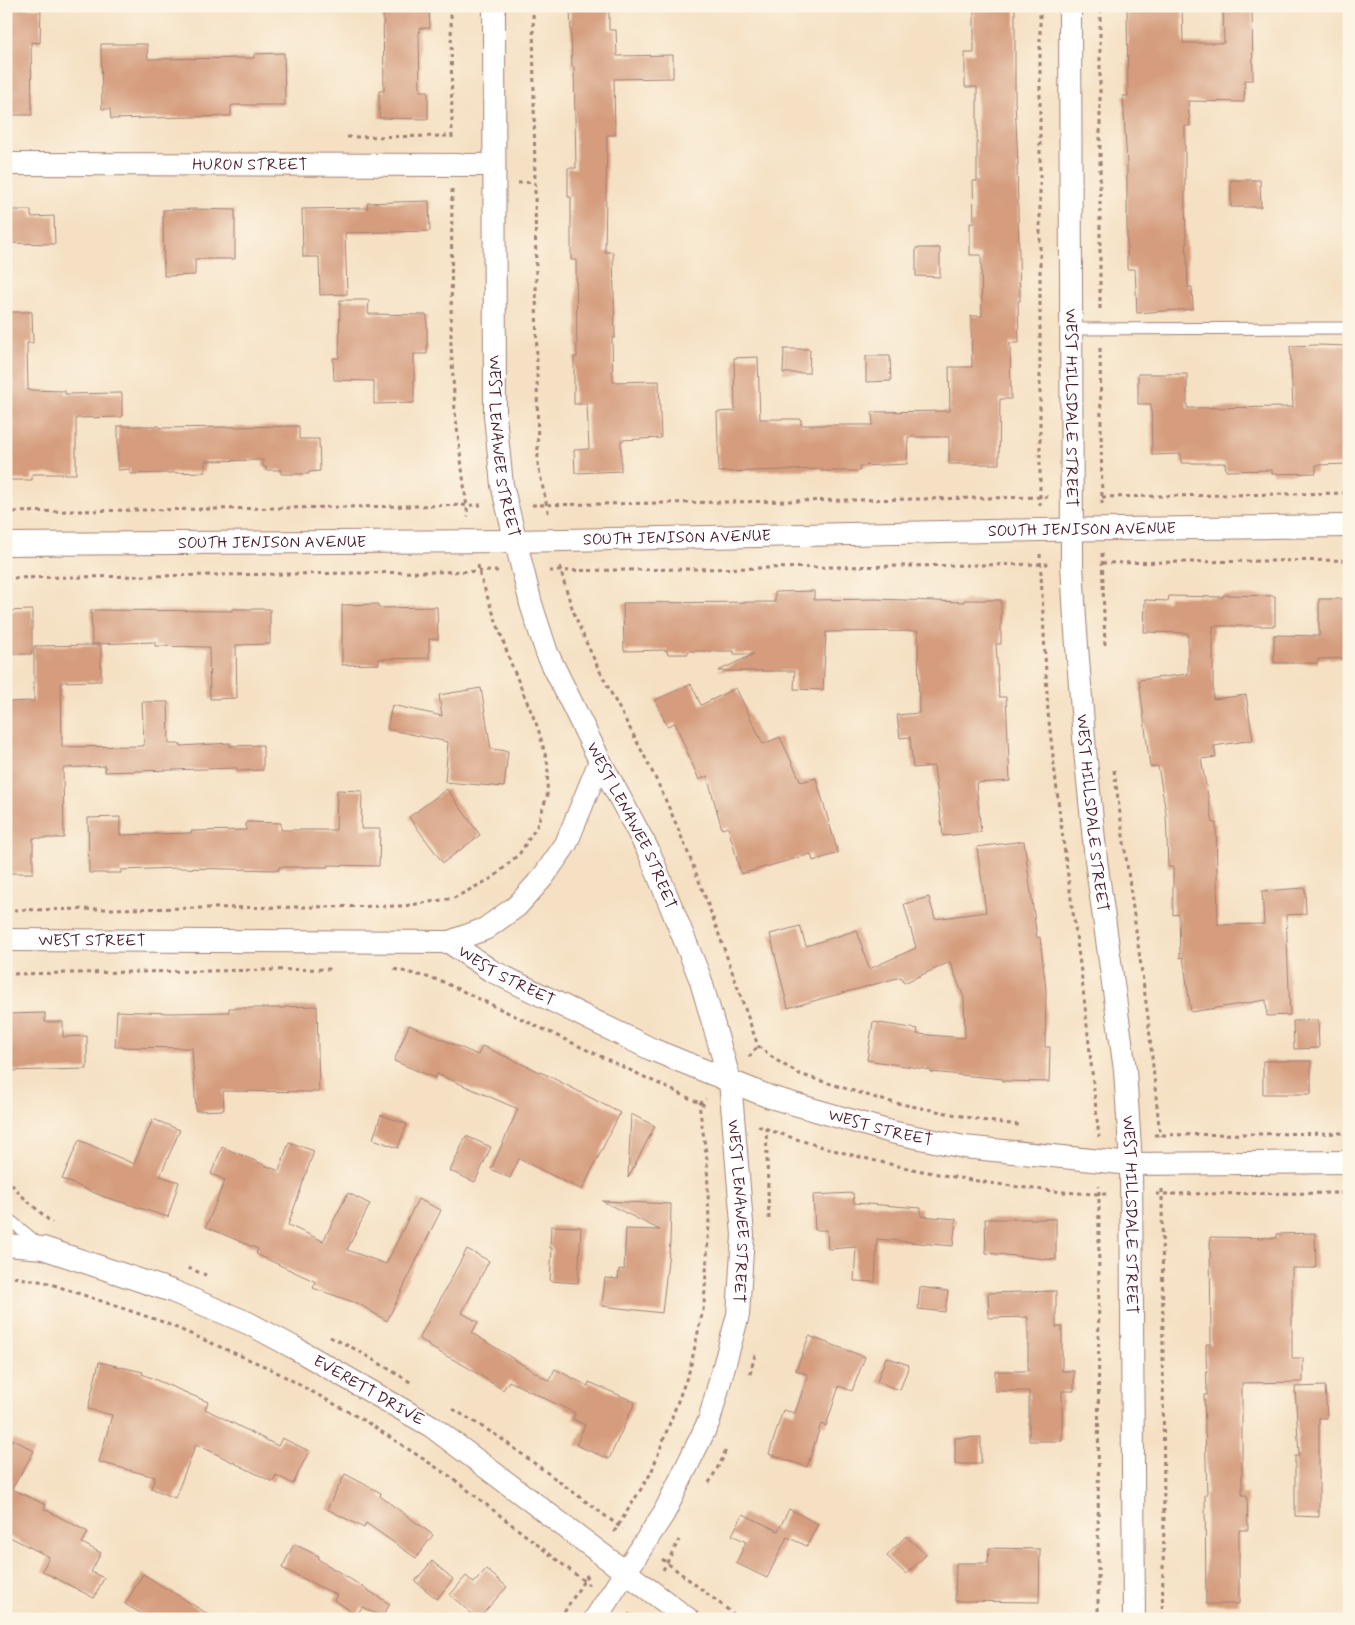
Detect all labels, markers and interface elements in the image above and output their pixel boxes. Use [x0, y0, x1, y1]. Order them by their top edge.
street label: HURON STREET [192, 154, 308, 175]
street label: WEST HILLSDALE STREET [1061, 309, 1082, 507]
street label: WEST LENAWEE STREET [484, 355, 525, 540]
street label: SOUTH JENISON AVENUE [988, 518, 1176, 542]
street label: SOUTH JENISON AVENUE [583, 525, 771, 550]
street label: SOUTH JENISON AVENUE [178, 531, 366, 553]
street label: WEST HILLSDALE STREET [1072, 713, 1114, 913]
street label: WEST LENAWEE STREET [582, 739, 682, 912]
street label: WEST STREET [38, 930, 146, 951]
street label: WEST STREET [454, 941, 558, 1011]
street label: WEST STREET [826, 1104, 935, 1151]
street label: WEST HILLSDALE STREET [1117, 1115, 1142, 1314]
street label: WEST LENAWEE STREET [723, 1119, 754, 1304]
street label: EVERETT DRIVE [310, 1350, 428, 1431]

